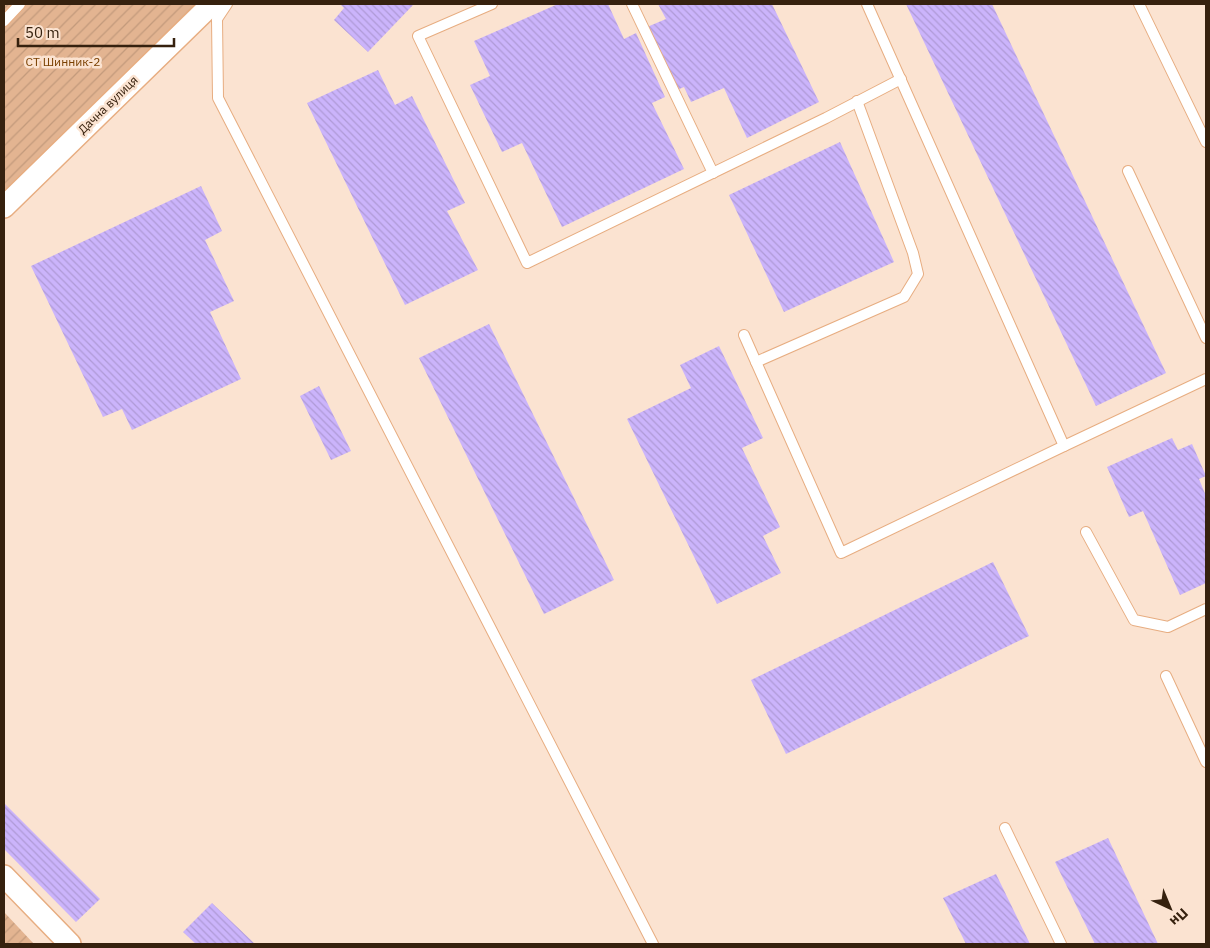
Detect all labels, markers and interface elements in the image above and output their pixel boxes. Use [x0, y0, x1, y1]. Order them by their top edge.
scale bar [18, 15, 174, 47]
text: 50 m [25, 23, 60, 42]
park label: СТ Шинник-2 [26, 54, 100, 69]
street label: Дачна вулиця [75, 72, 141, 137]
north arrow [1145, 883, 1195, 933]
text: Пн [1166, 904, 1192, 930]

